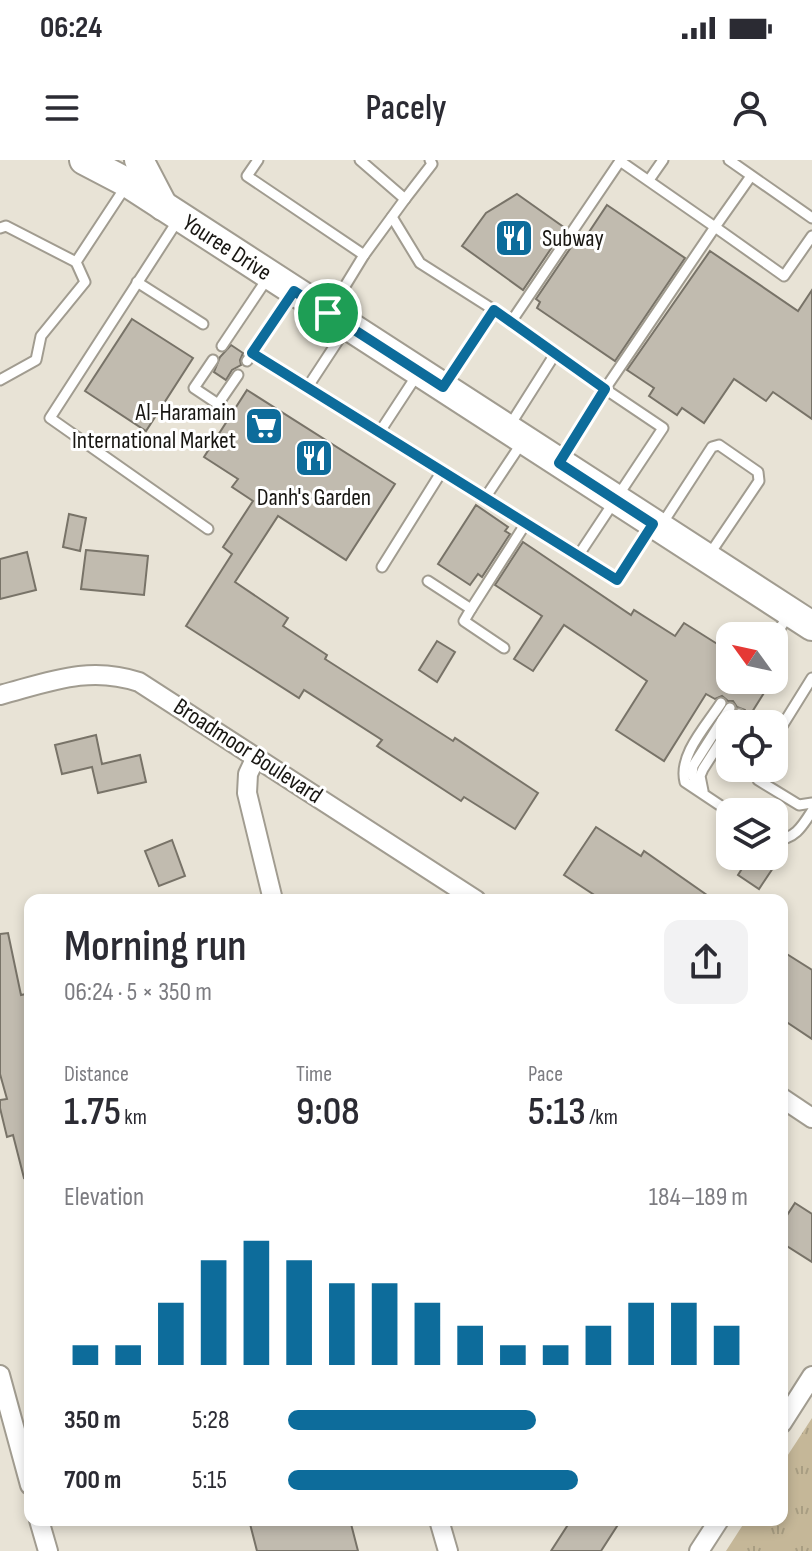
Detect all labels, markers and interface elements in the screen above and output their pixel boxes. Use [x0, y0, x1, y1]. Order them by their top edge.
text: 06:24 [40, 10, 102, 46]
icon: menu [40, 86, 84, 130]
icon: person [728, 86, 772, 130]
text: Pacely [365, 87, 447, 130]
street label: Youree Drive [177, 208, 277, 287]
restaurant icon: Subway [493, 217, 535, 259]
place label: Subway [542, 224, 604, 253]
pin [294, 279, 362, 347]
icon: arrive [306, 291, 350, 335]
place label: Al-Haramain International Market [72, 398, 236, 455]
supermarket icon: Al-Haramain International Market [243, 405, 285, 447]
restaurant icon: Danh's Garden [293, 437, 335, 479]
place label: Danh's Garden [257, 483, 371, 512]
north arrow [716, 622, 788, 694]
map controls [716, 622, 788, 870]
street label: Broadmoor Boulevard [168, 692, 328, 810]
button: locate [716, 710, 788, 782]
button: layers [716, 798, 788, 870]
text: Morning run [64, 920, 247, 973]
button: share [664, 920, 748, 1004]
text: 06:24 · 5 × 350 m [64, 977, 212, 1008]
text: Distance [64, 1061, 129, 1088]
text: Time [296, 1061, 332, 1088]
text: Pace [528, 1061, 563, 1088]
text: 1.75 [64, 1088, 121, 1136]
text: 9:08 [296, 1088, 360, 1136]
text: 5:13 [528, 1088, 586, 1136]
text: km [121, 1104, 147, 1131]
text: /km [586, 1104, 618, 1131]
text: Elevation [64, 1182, 144, 1213]
text: 184–189 m [649, 1182, 748, 1213]
text: 350 m [64, 1405, 121, 1436]
text: 5:28 [192, 1405, 229, 1436]
text: 700 m [64, 1465, 121, 1496]
text: 5:15 [192, 1465, 227, 1496]

